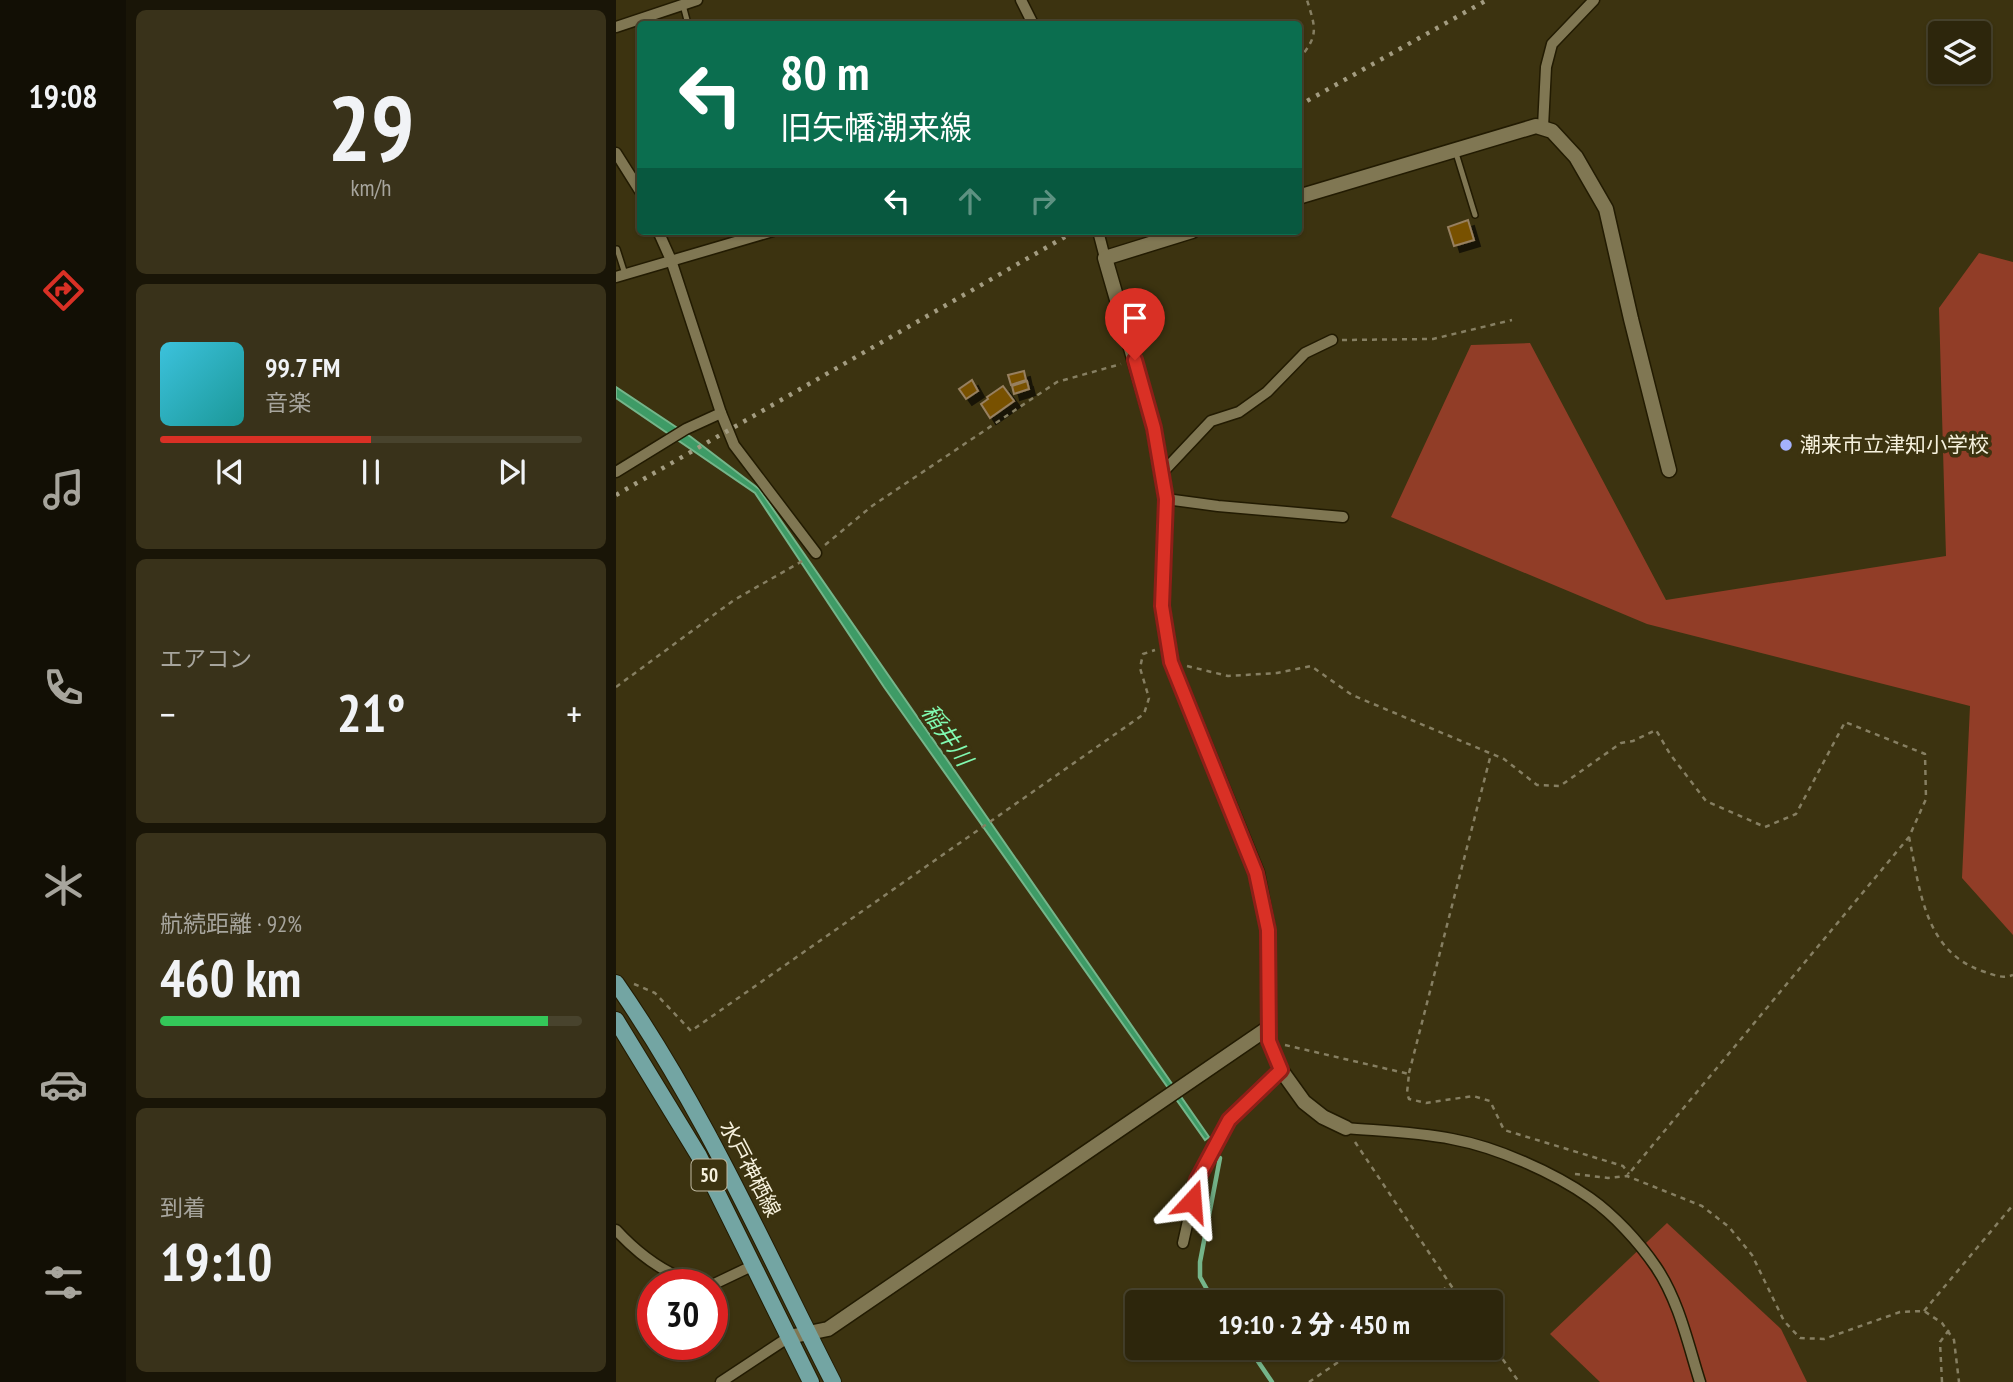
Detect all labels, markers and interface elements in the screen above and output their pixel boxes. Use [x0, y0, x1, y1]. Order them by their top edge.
map controls [1928, 21, 1991, 84]
button: layers [1928, 21, 1991, 84]
text: 80 m [780, 40, 869, 104]
icon: left [665, 49, 756, 140]
text: 29 [328, 68, 415, 186]
text: 19:08 [28, 75, 98, 117]
text: 旧矢幡潮来線 [780, 106, 972, 148]
text: km/h [351, 173, 391, 202]
icon: left [878, 182, 916, 220]
icon: ahead [951, 182, 989, 220]
icon: right [1024, 182, 1062, 220]
icon: directions [39, 266, 88, 315]
pin [1105, 288, 1165, 360]
icon: arrive [1116, 299, 1154, 337]
text: 99.7 FM [265, 351, 340, 384]
text: 音楽 [265, 388, 311, 417]
place label: 潮来市立津知小学校 [1800, 431, 1989, 458]
marker: 潮来市立津知小学校 [1778, 437, 1794, 453]
icon: previous [211, 453, 249, 491]
icon: pause [352, 453, 390, 491]
icon: next [493, 453, 531, 491]
icon: music [39, 465, 88, 514]
text: エアコン [160, 644, 252, 673]
icon: phone [39, 663, 88, 712]
text: 21° [337, 679, 405, 746]
text: − [160, 689, 176, 738]
text: + [566, 689, 582, 738]
water label: 稲井川 [916, 698, 981, 774]
icon: climate [39, 861, 88, 910]
text: 航続距離 · 92% [160, 909, 302, 938]
text: 460 km [160, 944, 301, 1011]
icon: car [39, 1060, 88, 1109]
street label: 水戸神栖線 [714, 1116, 787, 1221]
road number: 50 [692, 1160, 726, 1190]
position arrow [1155, 1164, 1229, 1238]
text: 到着 [160, 1193, 206, 1222]
text: 19:10 [160, 1228, 272, 1295]
icon: filters [39, 1258, 88, 1307]
speed limit sign: 30 [637, 1269, 728, 1360]
text: 19:10 · 2 分 · 450 m [1218, 1308, 1410, 1341]

